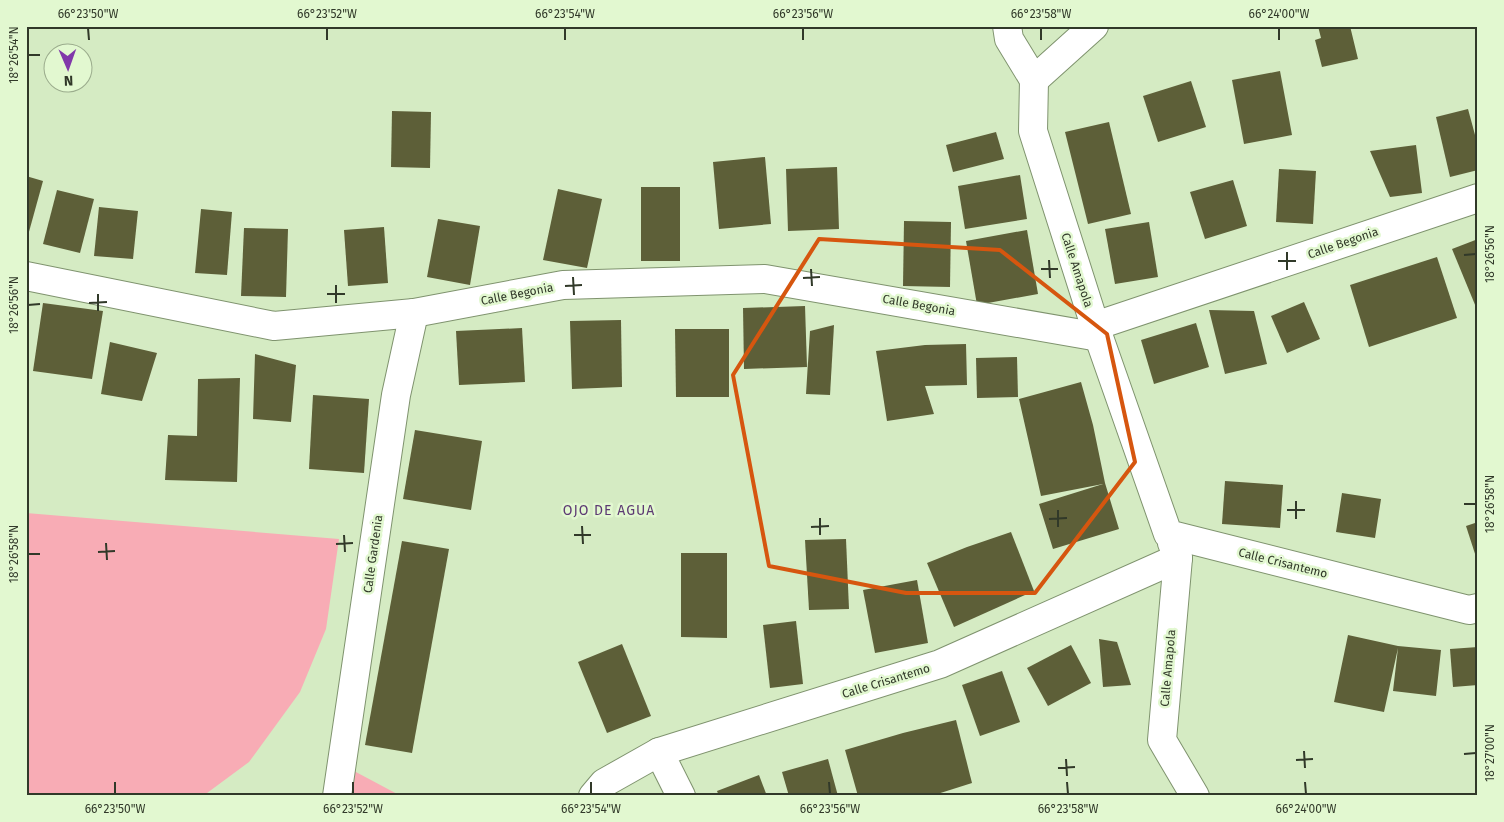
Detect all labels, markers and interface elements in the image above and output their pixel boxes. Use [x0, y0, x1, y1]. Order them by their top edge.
text: 66°23'50"W [58, 7, 118, 21]
text: 66°23'52"W [297, 7, 357, 21]
text: 66°23'54"W [535, 7, 595, 21]
text: 66°23'56"W [773, 7, 833, 21]
text: 66°23'58"W [1011, 7, 1071, 21]
text: 66°24'00"W [1249, 7, 1309, 21]
text: 18°26'54"N [7, 26, 21, 84]
north arrow [42, 42, 92, 92]
text: N [63, 72, 73, 89]
street label: Calle Begonia [1306, 224, 1380, 262]
text: 18°26'56"N [1483, 225, 1497, 283]
street label: Calle Amapola [1058, 231, 1096, 309]
text: 18°26'56"N [7, 276, 21, 334]
street label: Calle Begonia [480, 280, 554, 308]
street label: Calle Begonia [882, 292, 956, 318]
text: 18°26'58"N [1483, 475, 1497, 533]
district label: OJO DE AGUA [563, 502, 655, 519]
street label: Calle Gardenia [361, 514, 385, 594]
text: 18°26'58"N [7, 525, 21, 583]
street label: Calle Crisantemo [1237, 545, 1329, 581]
street label: Calle Amapola [1158, 629, 1178, 707]
street label: Calle Crisantemo [840, 661, 932, 701]
text: 18°27'00"N [1483, 724, 1497, 782]
text: 66°23'50"W [85, 802, 145, 816]
text: 66°23'52"W [323, 802, 383, 816]
text: 66°23'54"W [561, 802, 621, 816]
text: 66°23'56"W [800, 802, 860, 816]
text: 66°23'58"W [1038, 802, 1098, 816]
text: 66°24'00"W [1276, 802, 1336, 816]

